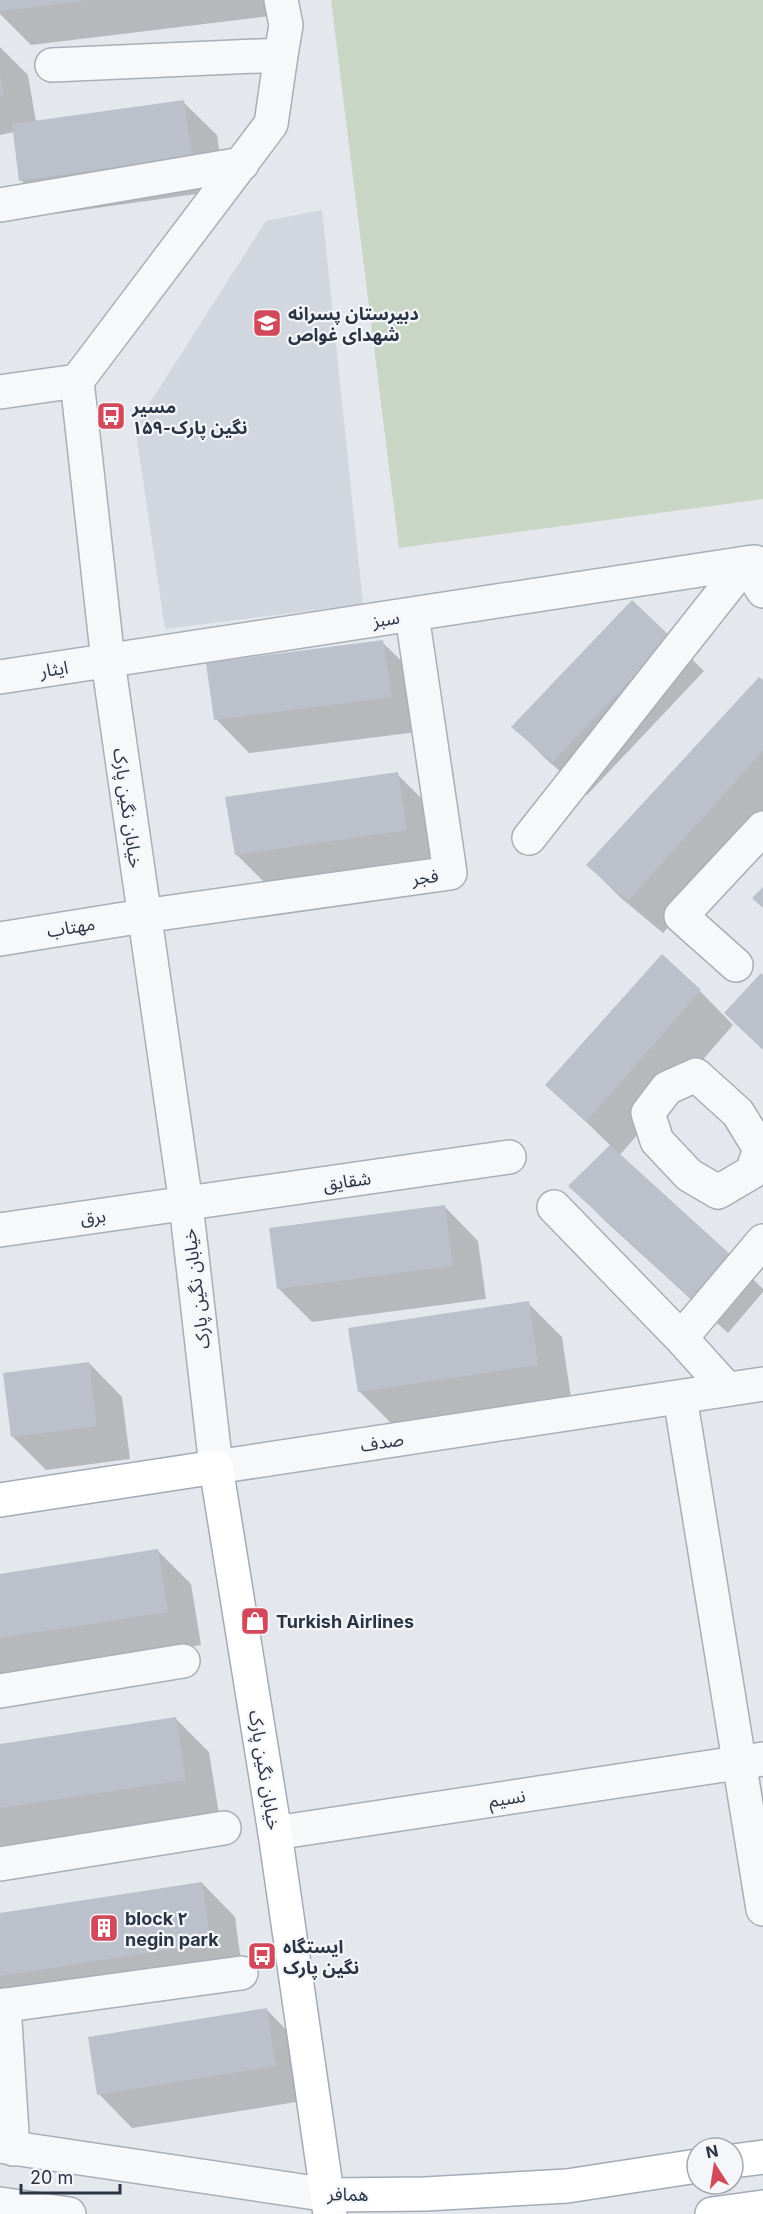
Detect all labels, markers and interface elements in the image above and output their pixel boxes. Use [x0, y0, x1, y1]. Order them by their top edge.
place label: دبیرستان پسرانه شهدای غواص [288, 303, 419, 345]
school or university icon: دبیرستان پسرانه شهدای غواص [251, 307, 283, 339]
place label: مسیر ۱۵۹-نگین پارک [131, 396, 247, 439]
bus stop icon: مسیر ۱۵۹-نگین پارک [95, 400, 127, 432]
street label: سبز [370, 606, 401, 633]
street label: ایثار [37, 656, 70, 683]
street label: خیابان نگین پارک [108, 747, 147, 870]
street label: فجر [409, 865, 440, 890]
street label: مهتاب [45, 913, 97, 941]
street label: شقایق [322, 1167, 372, 1196]
street label: برق [79, 1205, 107, 1230]
street label: خیابان نگین پارک [178, 1227, 215, 1350]
street label: صدف [359, 1428, 405, 1456]
shop icon: Turkish Airlines [239, 1605, 271, 1637]
place label: Turkish Airlines [276, 1611, 414, 1632]
street label: خیابان نگین پارک [244, 1708, 285, 1832]
street label: نسیم [487, 1785, 527, 1814]
place label: block ۲ negin park [125, 1908, 219, 1950]
building icon: block ۲ negin park [88, 1912, 120, 1944]
place label: ایستگاه نگین پارک [283, 1936, 359, 1979]
bus stop icon: ایستگاه نگین پارک [246, 1940, 278, 1972]
north arrow [685, 2136, 745, 2196]
text: N [704, 2140, 720, 2162]
scale bar [21, 2157, 120, 2195]
text: 20 m [30, 2167, 73, 2188]
street label: همافر [326, 2183, 369, 2206]

